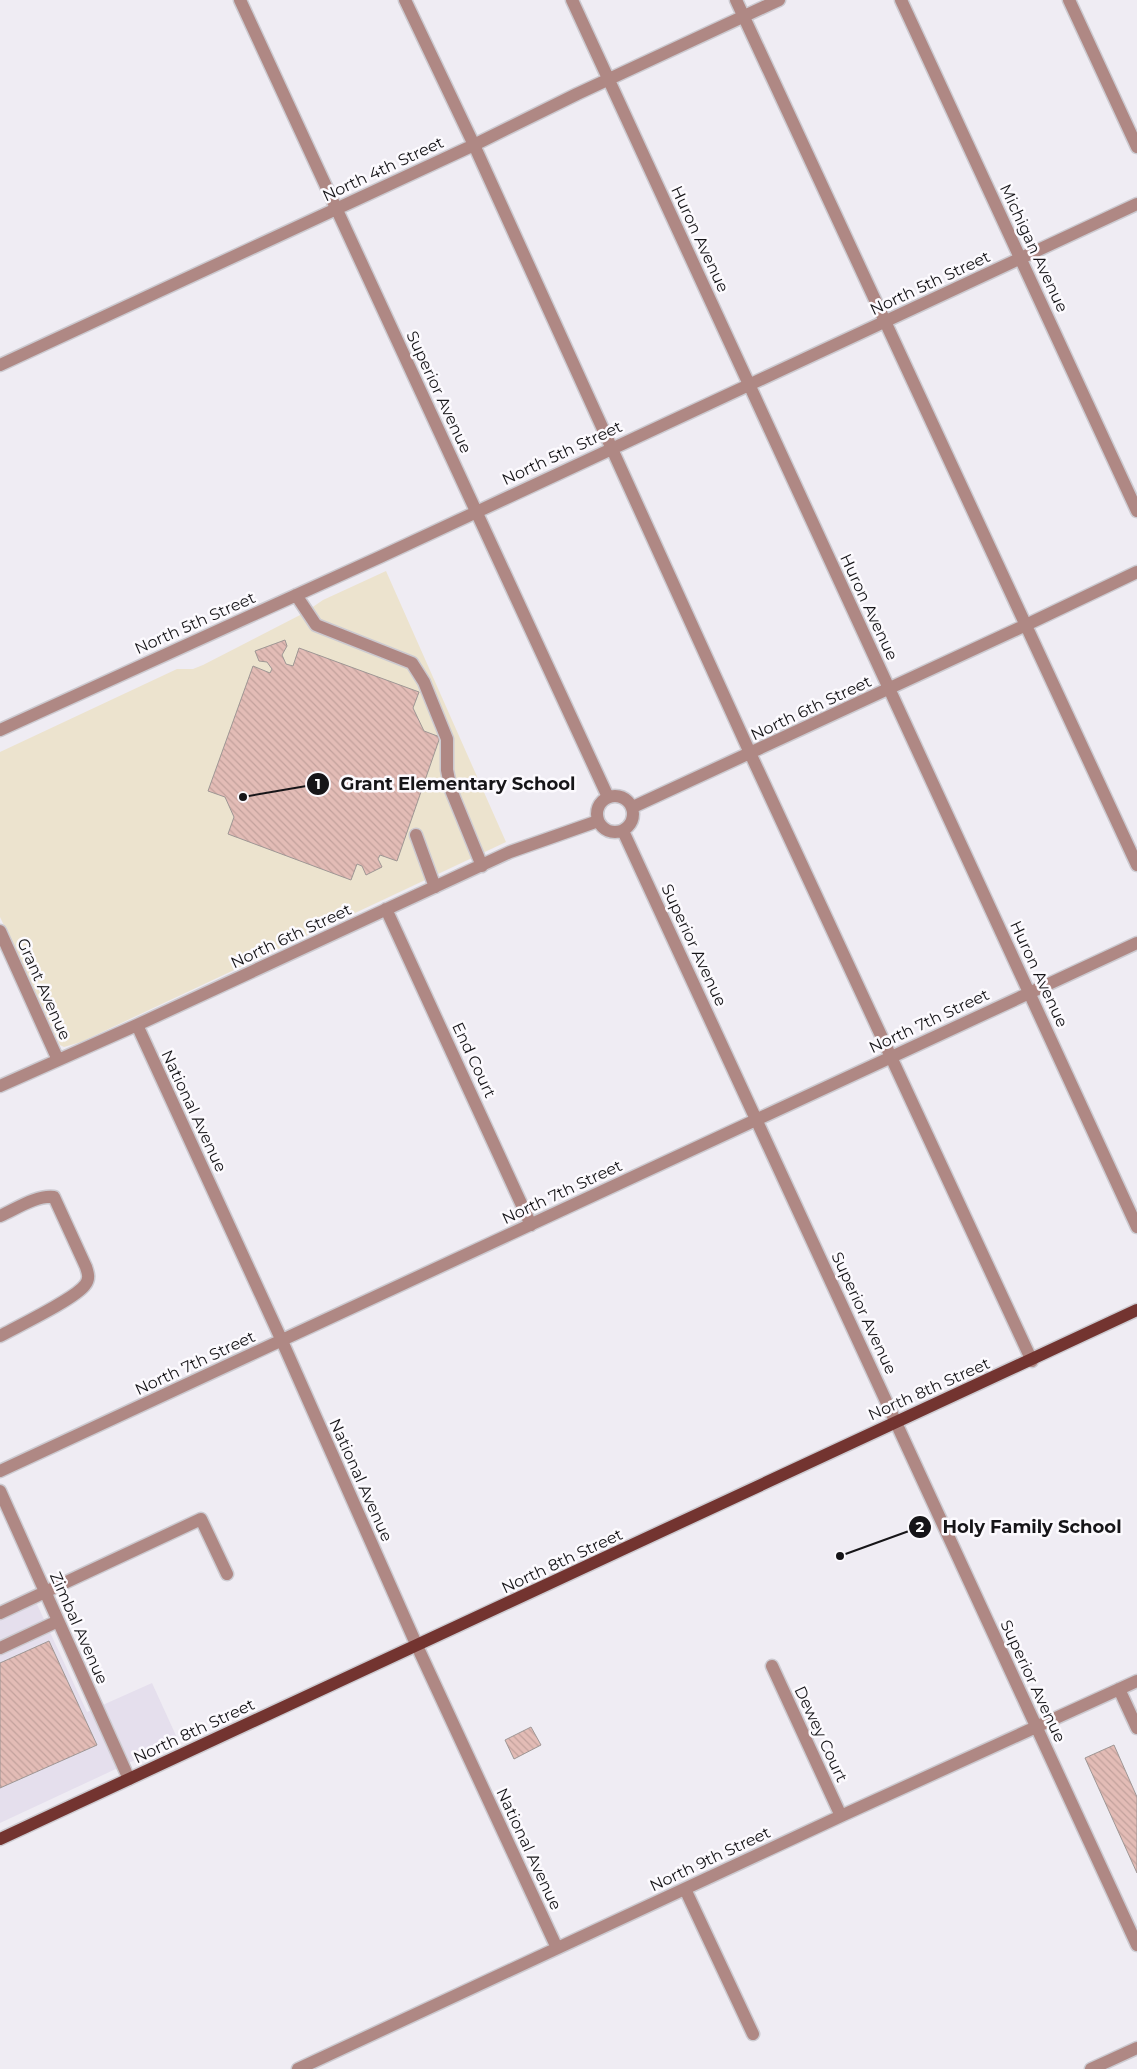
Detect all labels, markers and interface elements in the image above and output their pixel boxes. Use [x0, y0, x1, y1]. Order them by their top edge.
street label: North 4th Street [319, 132, 447, 205]
street label: Michigan Avenue [996, 181, 1072, 315]
street label: Huron Avenue [667, 183, 733, 295]
street label: North 5th Street [867, 247, 993, 319]
street label: Superior Avenue [402, 328, 476, 456]
street label: North 5th Street [499, 417, 625, 489]
street label: Huron Avenue [836, 551, 902, 663]
street label: North 5th Street [132, 588, 259, 658]
street label: North 6th Street [748, 672, 875, 744]
callout: Grant Elementary School [306, 767, 586, 800]
text: Grant Elementary School [341, 773, 575, 795]
text: 1 [315, 774, 321, 793]
street label: Superior Avenue [657, 881, 731, 1009]
street label: North 6th Street [228, 900, 355, 972]
street label: Huron Avenue [1006, 918, 1072, 1030]
street label: Grant Avenue [13, 935, 75, 1043]
street label: North 7th Street [866, 985, 992, 1057]
street label: End Court [448, 1019, 500, 1101]
street label: National Avenue [157, 1047, 231, 1175]
street label: North 7th Street [499, 1156, 625, 1228]
street label: Superior Avenue [827, 1249, 901, 1377]
street label: North 7th Street [132, 1327, 258, 1399]
street label: North 8th Street [865, 1353, 993, 1424]
street label: National Avenue [325, 1416, 397, 1544]
callout: Holy Family School [907, 1510, 1131, 1543]
text: Holy Family School [942, 1516, 1122, 1538]
text: 2 [916, 1517, 925, 1536]
street label: North 8th Street [498, 1524, 626, 1597]
street label: Zimbal Avenue [46, 1569, 112, 1687]
street label: Superior Avenue [996, 1617, 1070, 1745]
street label: Dewey Court [790, 1683, 852, 1786]
street label: North 8th Street [130, 1694, 258, 1767]
street label: National Avenue [492, 1785, 566, 1913]
street label: North 9th Street [647, 1823, 774, 1895]

